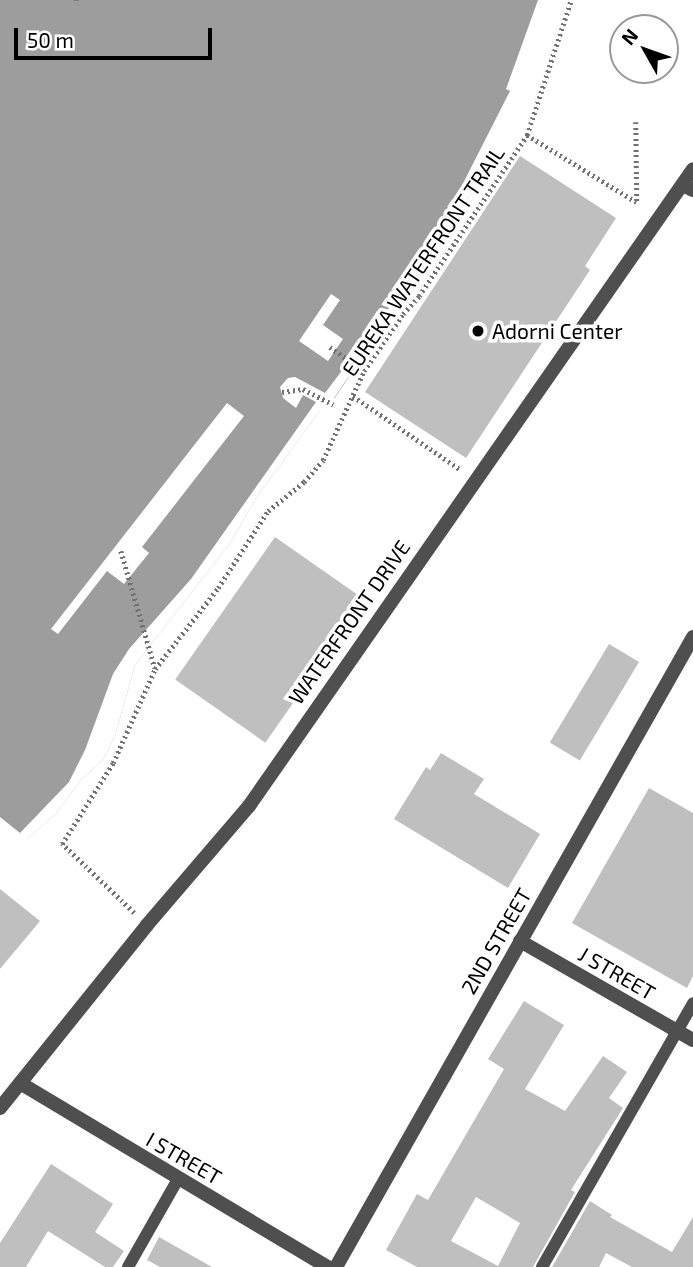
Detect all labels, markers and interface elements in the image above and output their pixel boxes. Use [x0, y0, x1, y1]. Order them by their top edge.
scale bar [18, 14, 215, 58]
north arrow [609, 14, 679, 84]
text: N [616, 24, 642, 49]
text: 50 m [27, 27, 74, 52]
street label: EUREKA WATERFRONT TRAIL [336, 141, 510, 381]
place label: Adorni Center [492, 318, 623, 344]
marker: Adorni Center [470, 323, 486, 339]
street label: WATERFRONT DRIVE [283, 535, 415, 709]
street label: 2ND STREET [456, 884, 536, 998]
street label: J STREET [574, 941, 660, 1005]
street label: I STREET [142, 1126, 226, 1190]

